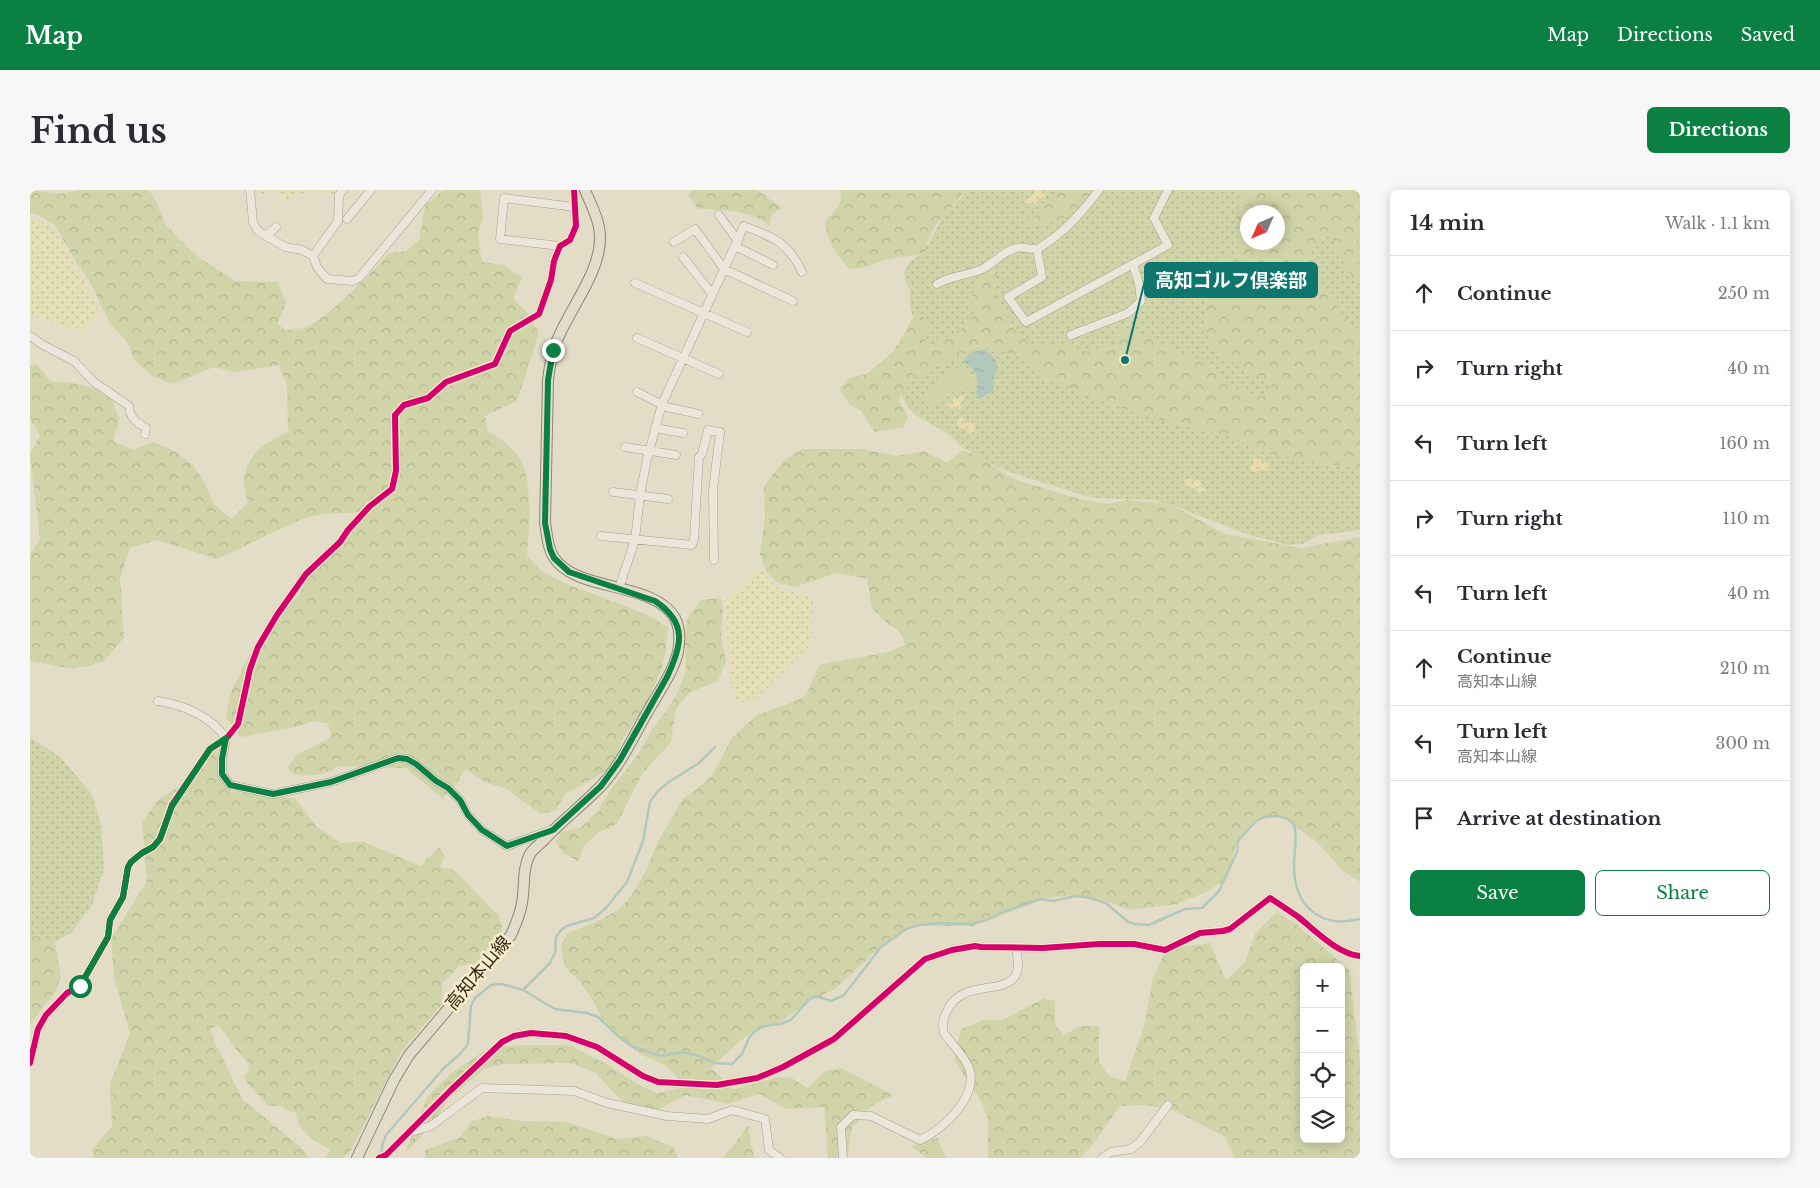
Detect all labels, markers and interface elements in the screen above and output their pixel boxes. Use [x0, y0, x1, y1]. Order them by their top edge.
text: Map [25, 21, 83, 50]
text: Map [1547, 24, 1589, 46]
text: Directions [1617, 24, 1713, 46]
text: Saved [1741, 24, 1795, 46]
button: Directions [1647, 107, 1790, 153]
text: Find us [30, 109, 167, 152]
north arrow [1240, 205, 1285, 250]
text: 14 min [1410, 210, 1485, 236]
text: Walk · 1.1 km [1665, 213, 1770, 233]
callout: 高知ゴルフ倶楽部 [1145, 263, 1317, 297]
text: 高知ゴルフ倶楽部 [1155, 269, 1307, 292]
icon: ahead [1410, 279, 1438, 307]
text: Continue [1457, 282, 1552, 305]
text: 250 m [1718, 283, 1770, 303]
route end [542, 339, 565, 362]
icon: right [1410, 354, 1438, 382]
text: Turn right [1457, 357, 1563, 380]
text: 40 m [1727, 358, 1770, 378]
icon: left [1410, 429, 1438, 457]
text: Turn left [1457, 432, 1548, 455]
text: 160 m [1719, 433, 1770, 453]
icon: right [1410, 504, 1438, 532]
text: Turn right [1457, 507, 1563, 530]
text: 110 m [1723, 508, 1770, 528]
icon: left [1410, 579, 1438, 607]
text: Turn left [1457, 582, 1548, 605]
text: 40 m [1727, 583, 1770, 603]
text: Continue [1457, 645, 1552, 668]
icon: ahead [1410, 654, 1438, 682]
text: 210 m [1720, 658, 1770, 678]
text: 高知本山線 [1457, 671, 1537, 691]
text: Turn left [1457, 720, 1548, 743]
icon: left [1410, 729, 1438, 757]
text: 300 m [1716, 733, 1770, 753]
text: 高知本山線 [1457, 746, 1537, 766]
icon: arrive [1410, 804, 1438, 832]
text: Arrive at destination [1457, 807, 1661, 830]
button: Save [1410, 870, 1585, 916]
button: Share [1595, 870, 1770, 916]
street label: 高知本山線 [441, 931, 515, 1015]
map controls [1300, 963, 1345, 1143]
button: + [1300, 963, 1345, 1008]
route start [69, 975, 92, 998]
button: − [1300, 1008, 1345, 1053]
button: locate [1300, 1053, 1345, 1098]
button: layers [1300, 1098, 1345, 1143]

